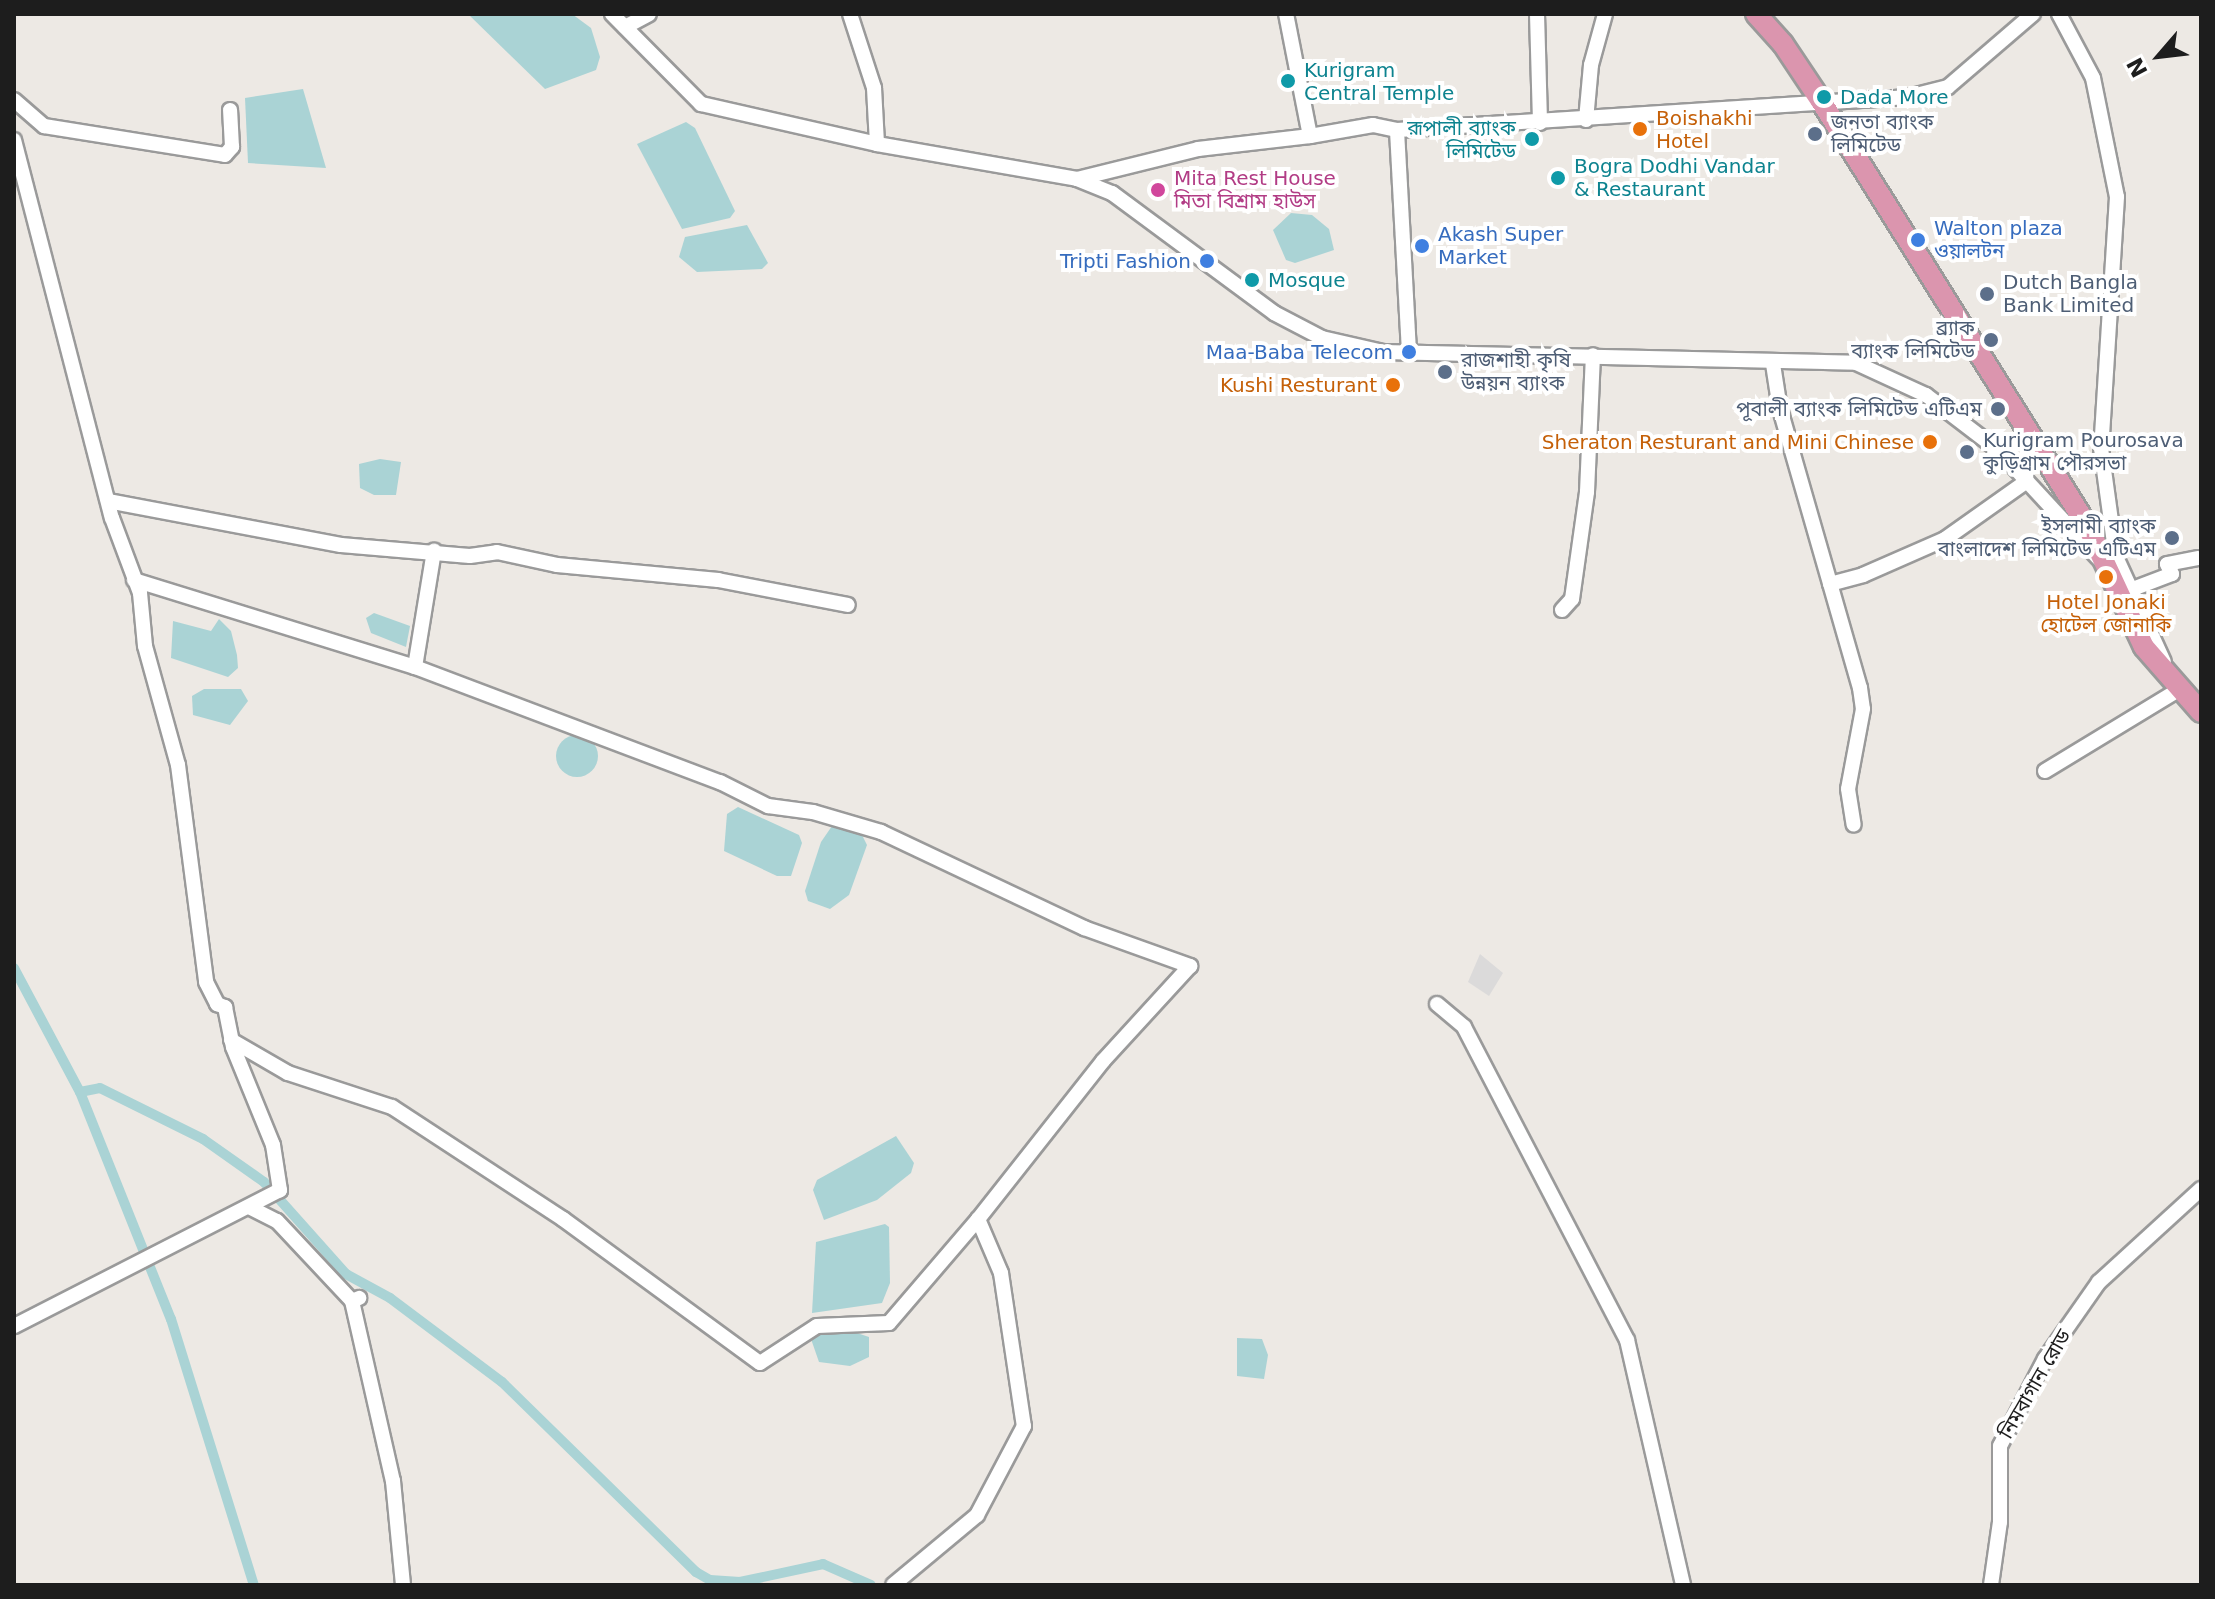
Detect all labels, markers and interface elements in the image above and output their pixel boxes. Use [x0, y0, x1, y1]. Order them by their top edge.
north arrow [2119, 16, 2199, 96]
text: N [2122, 54, 2153, 82]
place label: Kurigram Central Temple [1304, 58, 1454, 105]
marker: Kurigram Central Temple [1279, 72, 1297, 90]
place label: Dada More [1840, 85, 1949, 109]
marker: Dada More [1815, 88, 1833, 106]
place label: Boishakhi Hotel [1656, 106, 1753, 153]
place label: জনতা ব্যাংক লিমিটেড [1831, 110, 1934, 157]
place label: রূপালী ব্যাংক লিমিটেড [1407, 116, 1516, 163]
marker: Boishakhi Hotel [1631, 120, 1649, 138]
marker: জনতা ব্যাংক লিমিটেড [1806, 125, 1824, 143]
marker: রূপালী ব্যাংক লিমিটেড [1523, 130, 1541, 148]
place label: Bogra Dodhi Vandar & Restaurant [1574, 154, 1775, 201]
place label: Mita Rest House মিতা বিশ্রাম হাউস [1174, 166, 1336, 213]
marker: Bogra Dodhi Vandar & Restaurant [1549, 169, 1567, 187]
marker: Mita Rest House মিতা বিশ্রাম হাউস [1149, 181, 1167, 199]
place label: Walton plaza ওয়ালটন [1934, 216, 2063, 263]
place label: Akash Super Market [1438, 222, 1563, 269]
marker: Walton plaza ওয়ালটন [1909, 231, 1927, 249]
marker: Akash Super Market [1413, 237, 1431, 255]
place label: Tripti Fashion [1060, 249, 1191, 273]
marker: Tripti Fashion [1198, 252, 1216, 270]
place label: Mosque [1268, 268, 1346, 292]
place label: Dutch Bangla Bank Limited [2003, 270, 2138, 317]
marker: Mosque [1243, 271, 1261, 289]
marker: Dutch Bangla Bank Limited [1978, 285, 1996, 303]
place label: ব্র্যাক ব্যাংক লিমিটেড [1851, 316, 1975, 363]
marker: ব্র্যাক ব্যাংক লিমিটেড [1982, 331, 2000, 349]
place label: Maa-Baba Telecom [1206, 340, 1393, 364]
marker: Maa-Baba Telecom [1400, 343, 1418, 361]
place label: রাজশাহী কৃষি উন্নয়ন ব্যাংক [1461, 348, 1571, 395]
marker: রাজশাহী কৃষি উন্নয়ন ব্যাংক [1436, 363, 1454, 381]
place label: Kushi Resturant [1220, 373, 1377, 397]
marker: Kushi Resturant [1384, 376, 1402, 394]
place label: পূবালী ব্যাংক লিমিটেড এটিএম [1736, 397, 1982, 421]
marker: পূবালী ব্যাংক লিমিটেড এটিএম [1989, 400, 2007, 418]
place label: Kurigram Pourosava কুড়িগ্রাম পৌরসভা [1983, 428, 2184, 475]
place label: Sheraton Resturant and Mini Chinese [1542, 430, 1914, 454]
marker: Sheraton Resturant and Mini Chinese [1921, 433, 1939, 451]
marker: Kurigram Pourosava কুড়িগ্রাম পৌরসভা [1958, 443, 1976, 461]
place label: ইসলামী ব্যাংক বাংলাদেশ লিমিটেড এটিএম [1938, 514, 2156, 561]
marker: ইসলামী ব্যাংক বাংলাদেশ লিমিটেড এটিএম [2163, 529, 2181, 547]
marker: Hotel Jonaki হোটেল জোনাকি [2097, 568, 2115, 586]
place label: Hotel Jonaki হোটেল জোনাকি [2041, 590, 2171, 637]
street label: নিমবাগান রোড [1994, 1325, 2076, 1443]

